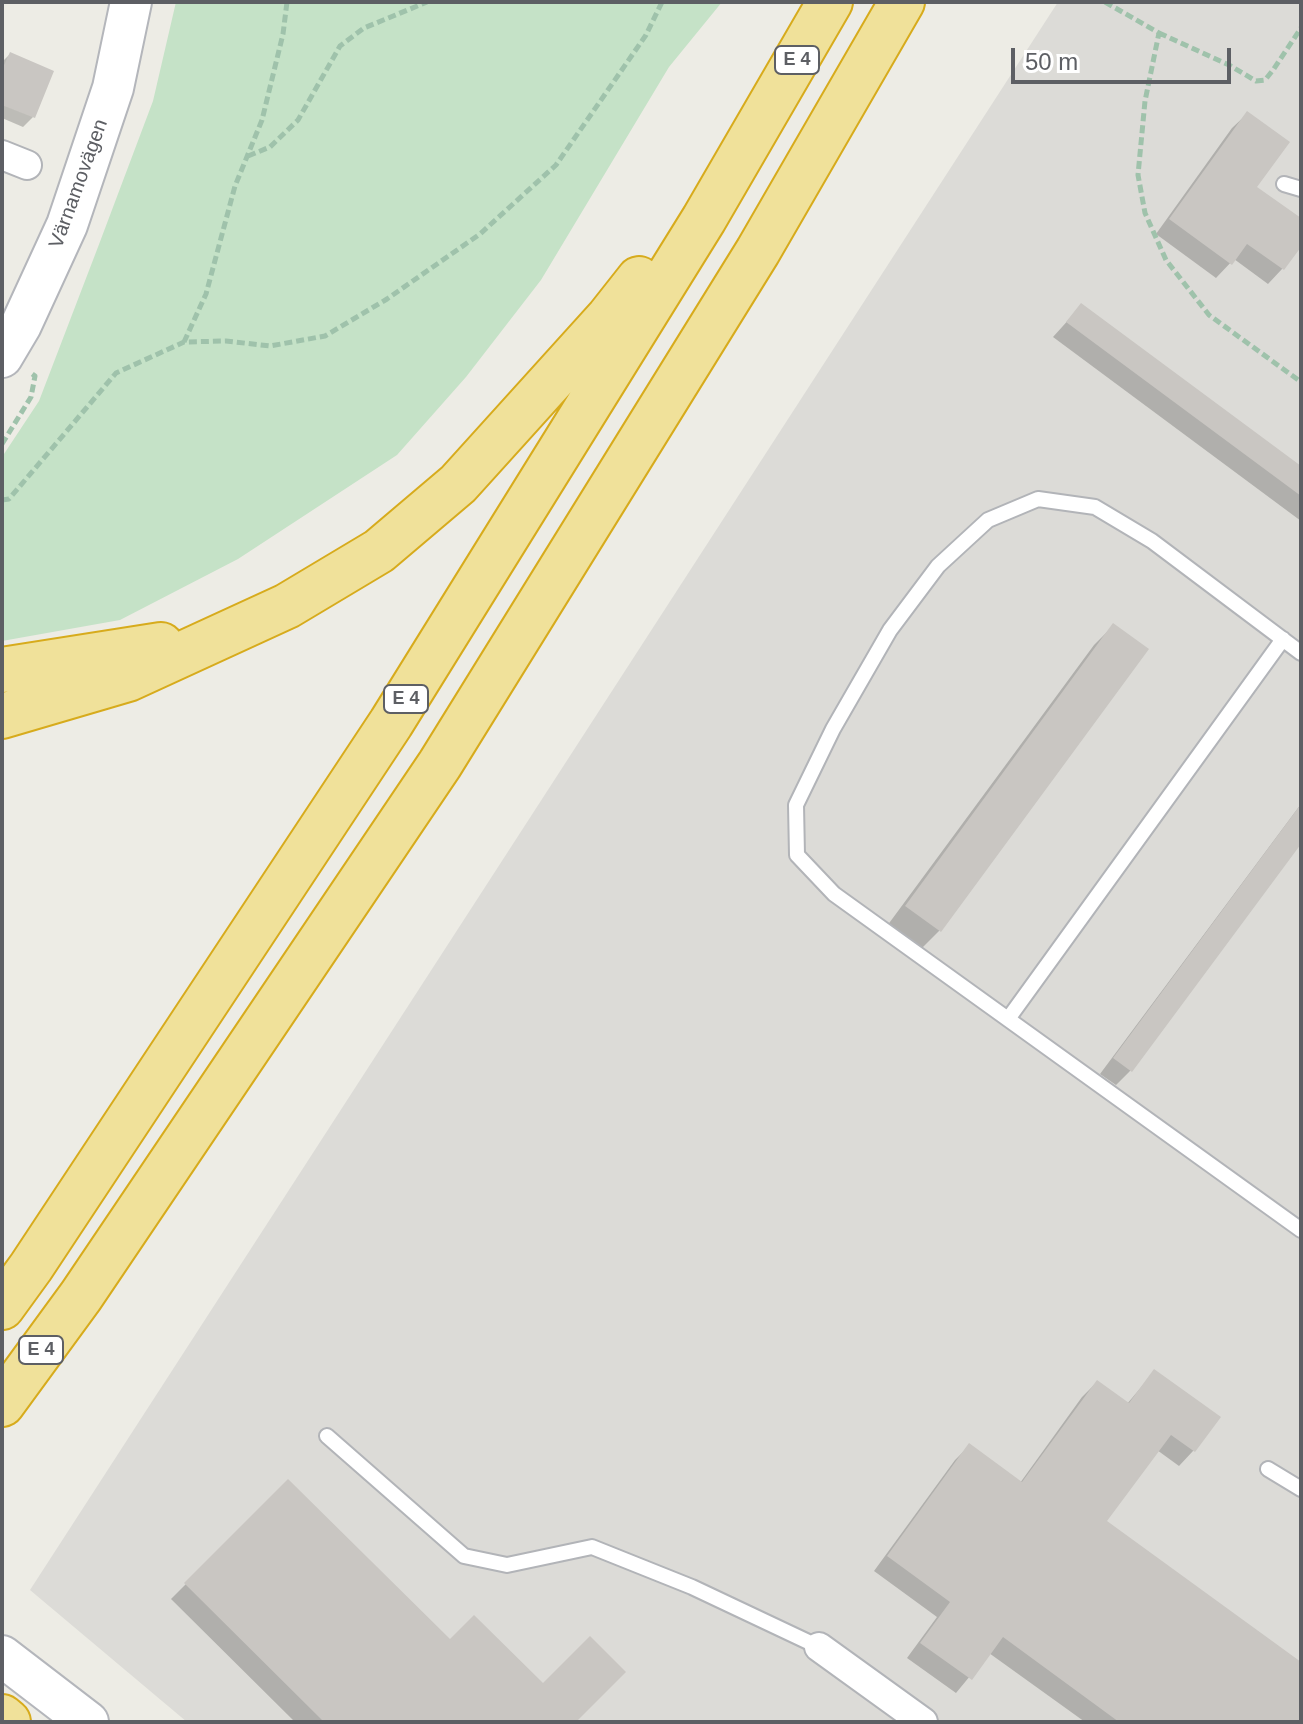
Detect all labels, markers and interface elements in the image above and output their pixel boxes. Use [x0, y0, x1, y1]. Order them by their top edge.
scale bar [1015, 32, 1235, 82]
road number: E 4 [775, 46, 819, 74]
text: 50 m [1025, 48, 1078, 75]
street label: Värnamovägen [45, 116, 113, 252]
road number: E 4 [384, 685, 428, 713]
road number: E 4 [19, 1336, 63, 1364]

